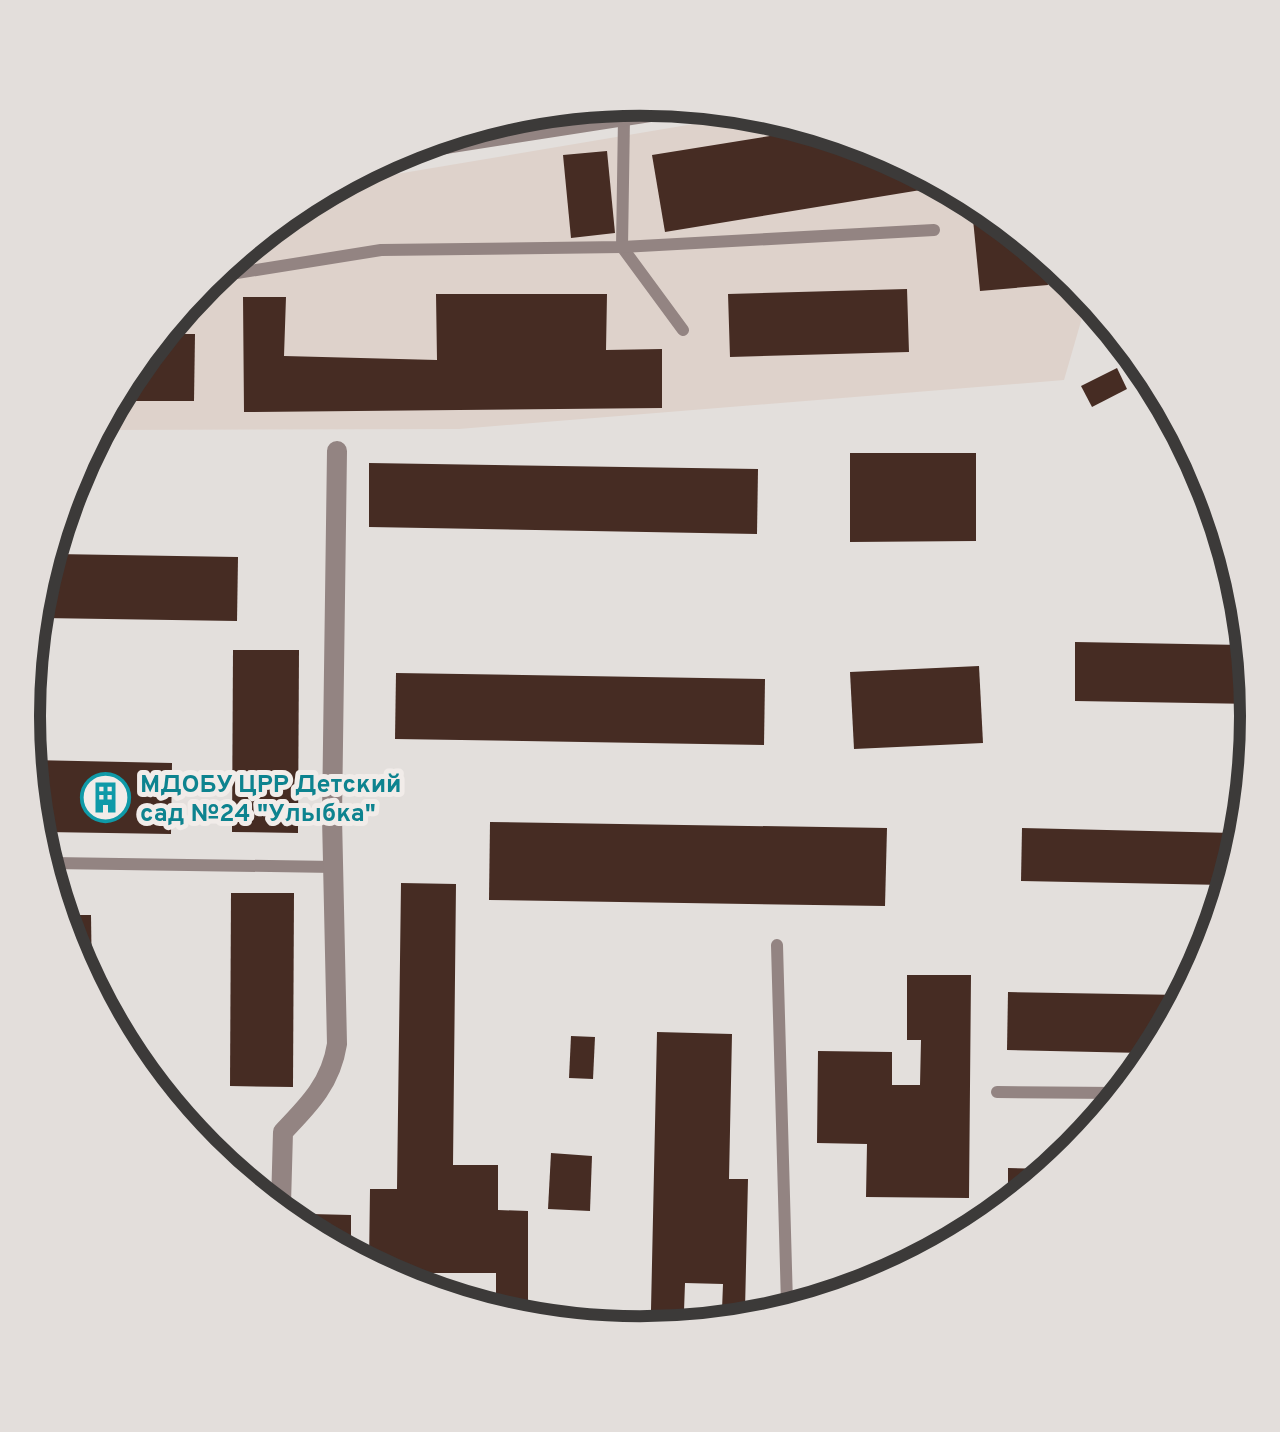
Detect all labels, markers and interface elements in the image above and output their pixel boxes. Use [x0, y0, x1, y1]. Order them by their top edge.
place label: МДОБУ ЦРР Детский сад №24 "Улыбка" [140, 770, 402, 831]
building icon: МДОБУ ЦРР Детский сад №24 "Улыбка" [79, 771, 131, 823]

